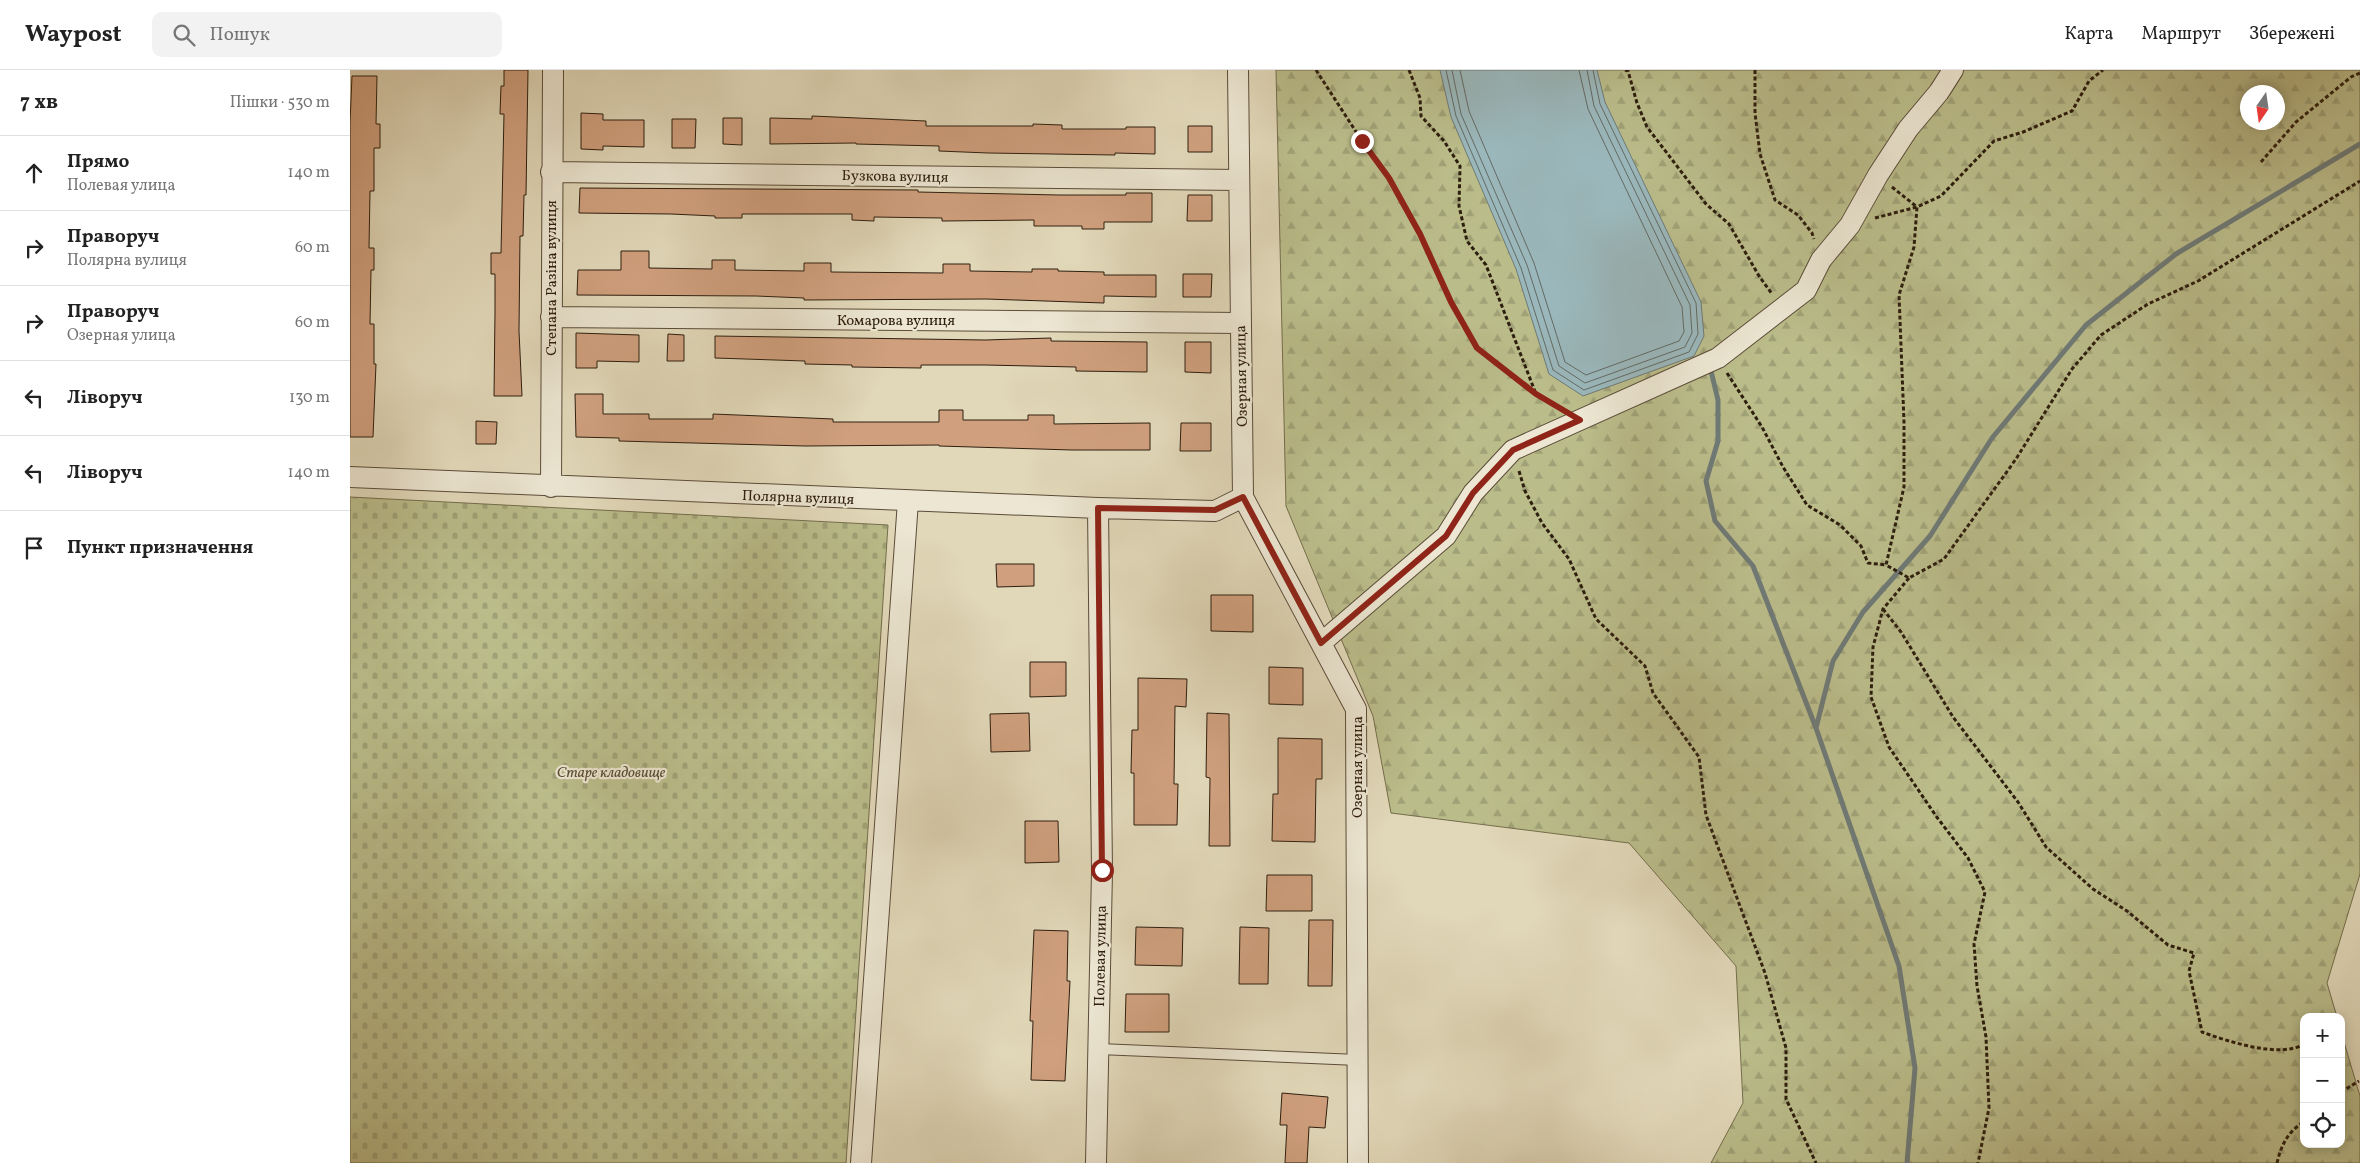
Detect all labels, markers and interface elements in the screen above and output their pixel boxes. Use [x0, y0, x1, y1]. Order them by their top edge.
search box [152, 12, 502, 57]
text: Waypost [25, 18, 122, 52]
icon: search [170, 21, 198, 49]
text: Пошук [210, 22, 270, 48]
text: Карта [2065, 22, 2113, 47]
text: Маршрут [2141, 22, 2221, 47]
text: Збережені [2249, 22, 2335, 47]
north arrow [2240, 85, 2285, 130]
text: 7 хв [20, 88, 58, 117]
text: Пішки · 530 m [230, 92, 330, 114]
route end [1351, 130, 1374, 153]
text: Прямо [67, 149, 129, 175]
icon: ahead [20, 159, 48, 187]
text: 140 m [288, 162, 330, 184]
street label: Бузкова вулиця [841, 166, 949, 189]
text: Полевая улица [67, 175, 175, 197]
street label: Степана Разіна вулиця [542, 200, 563, 356]
text: Праворуч [67, 224, 159, 250]
icon: right [20, 234, 48, 262]
text: 60 m [295, 237, 330, 259]
text: Полярна вулиця [67, 250, 187, 272]
text: Праворуч [67, 299, 159, 325]
icon: right [20, 309, 48, 337]
street label: Комарова вулиця [837, 311, 955, 332]
text: 60 m [295, 312, 330, 334]
text: Озерная улица [67, 325, 176, 347]
street label: Озерная улица [1231, 325, 1254, 427]
icon: left [20, 384, 48, 412]
text: Ліворуч [67, 385, 142, 411]
text: 130 m [289, 387, 330, 409]
icon: left [20, 459, 48, 487]
text: Ліворуч [67, 460, 142, 486]
text: 140 m [288, 462, 330, 484]
street label: Полярна вулиця [741, 486, 855, 511]
icon: arrive [20, 534, 48, 562]
text: Пункт призначення [67, 535, 253, 561]
street label: Озерная улица [1348, 716, 1369, 818]
park label: Старе кладовище [557, 763, 666, 784]
route start [1091, 859, 1114, 882]
street label: Полевая улица [1090, 905, 1113, 1007]
map controls [2300, 1013, 2345, 1148]
button: + [2300, 1013, 2345, 1058]
button: − [2300, 1058, 2345, 1103]
button: locate [2300, 1103, 2345, 1148]

